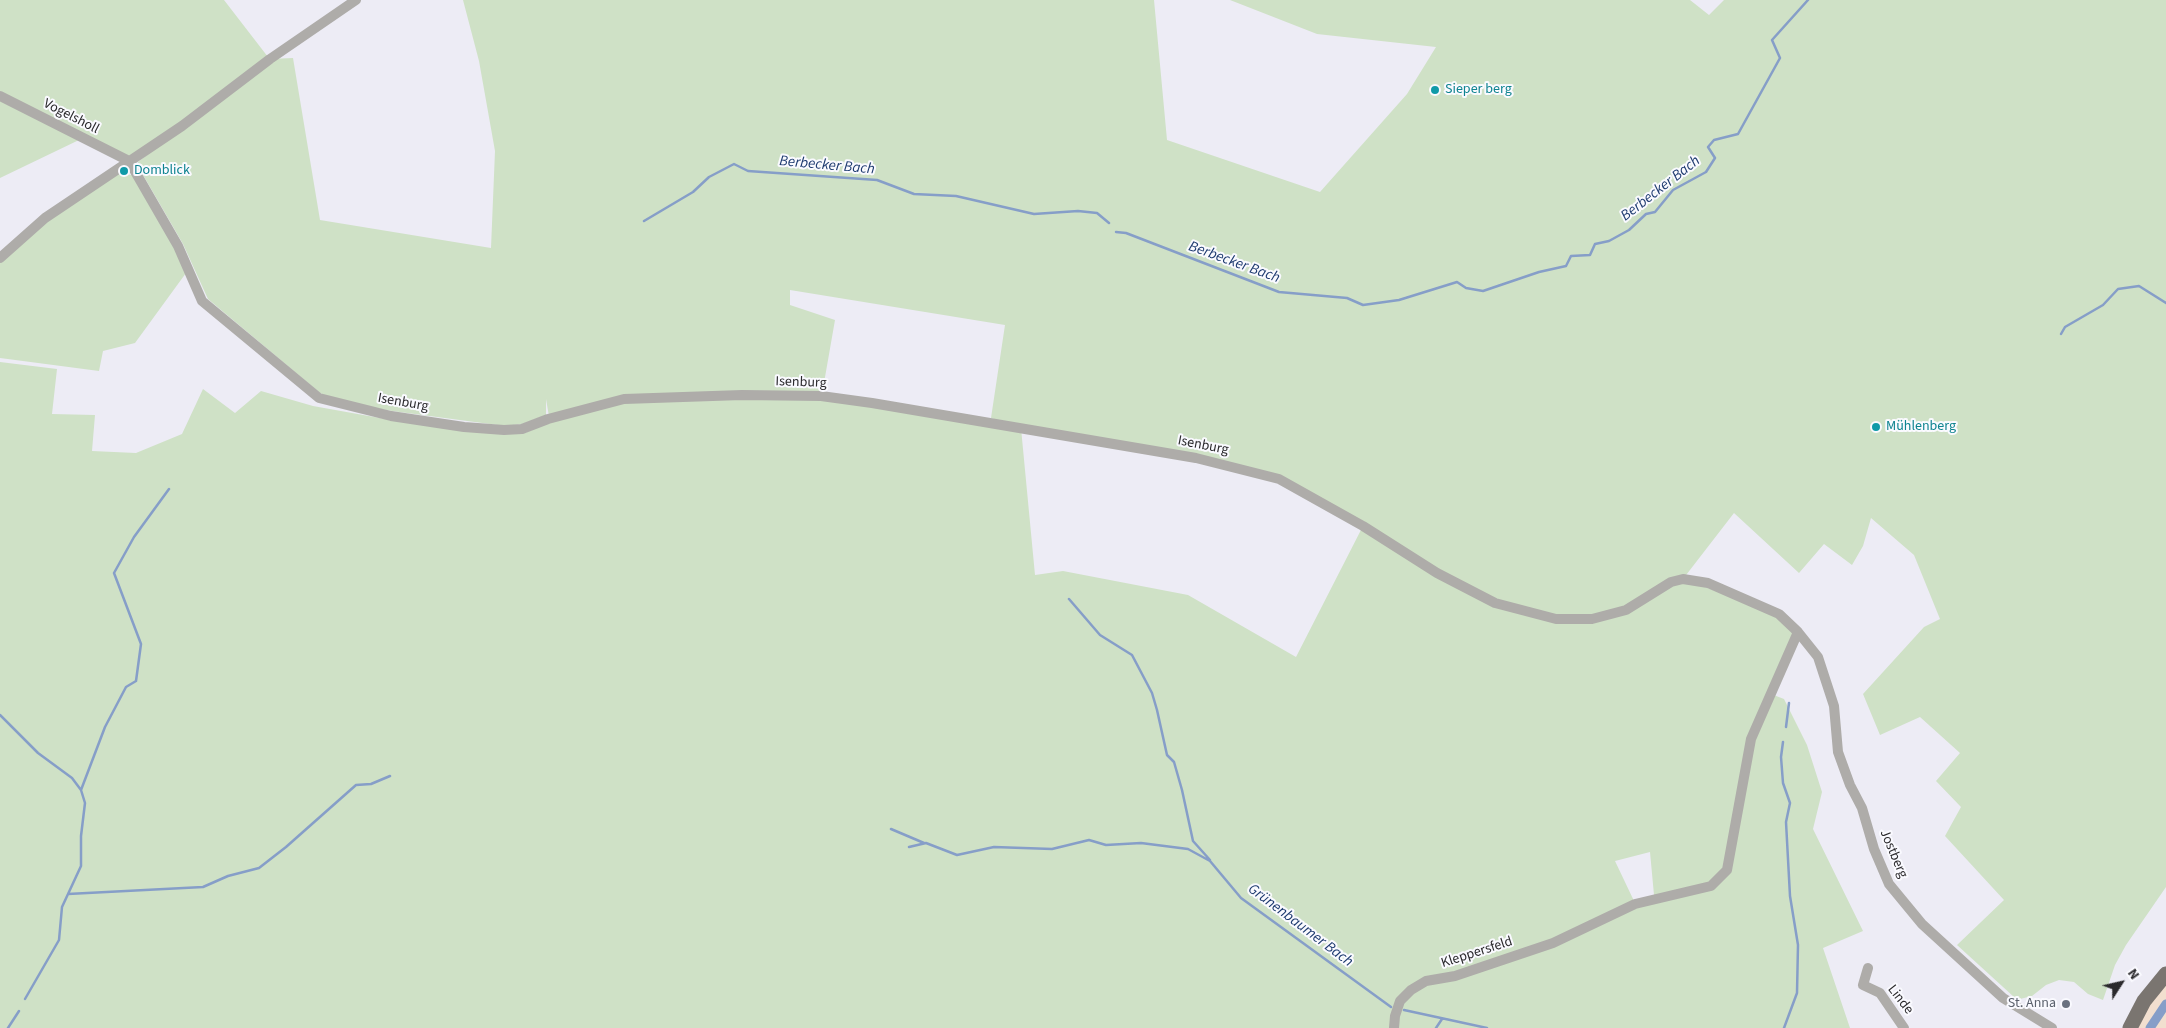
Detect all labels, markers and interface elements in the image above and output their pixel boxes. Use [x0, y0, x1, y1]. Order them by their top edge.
place label: Sieper berg [1445, 82, 1512, 98]
marker: Sieper berg [1429, 84, 1441, 96]
street label: Vogelsholl [40, 96, 102, 138]
water label: Berbecker Bach [1618, 152, 1704, 226]
water label: Berbecker Bach [779, 153, 875, 179]
place label: Domblick [134, 163, 190, 179]
marker: Domblick [118, 165, 130, 177]
water label: Berbecker Bach [1186, 238, 1282, 288]
street label: Isenburg [775, 374, 827, 392]
street label: Isenburg [376, 390, 430, 416]
place label: Mühlenberg [1886, 419, 1956, 435]
marker: Mühlenberg [1870, 421, 1882, 433]
street label: Isenburg [1176, 433, 1230, 459]
street label: Jostberg [1875, 827, 1911, 881]
water label: Grünenbaumer Bach [1244, 881, 1356, 971]
street label: Kleppersfeld [1439, 934, 1515, 972]
north arrow [2096, 958, 2146, 1008]
text: N [2122, 965, 2144, 984]
street label: Linde [1883, 982, 1917, 1018]
place label: St. Anna [2008, 996, 2056, 1012]
marker: St. Anna [2060, 998, 2072, 1010]

